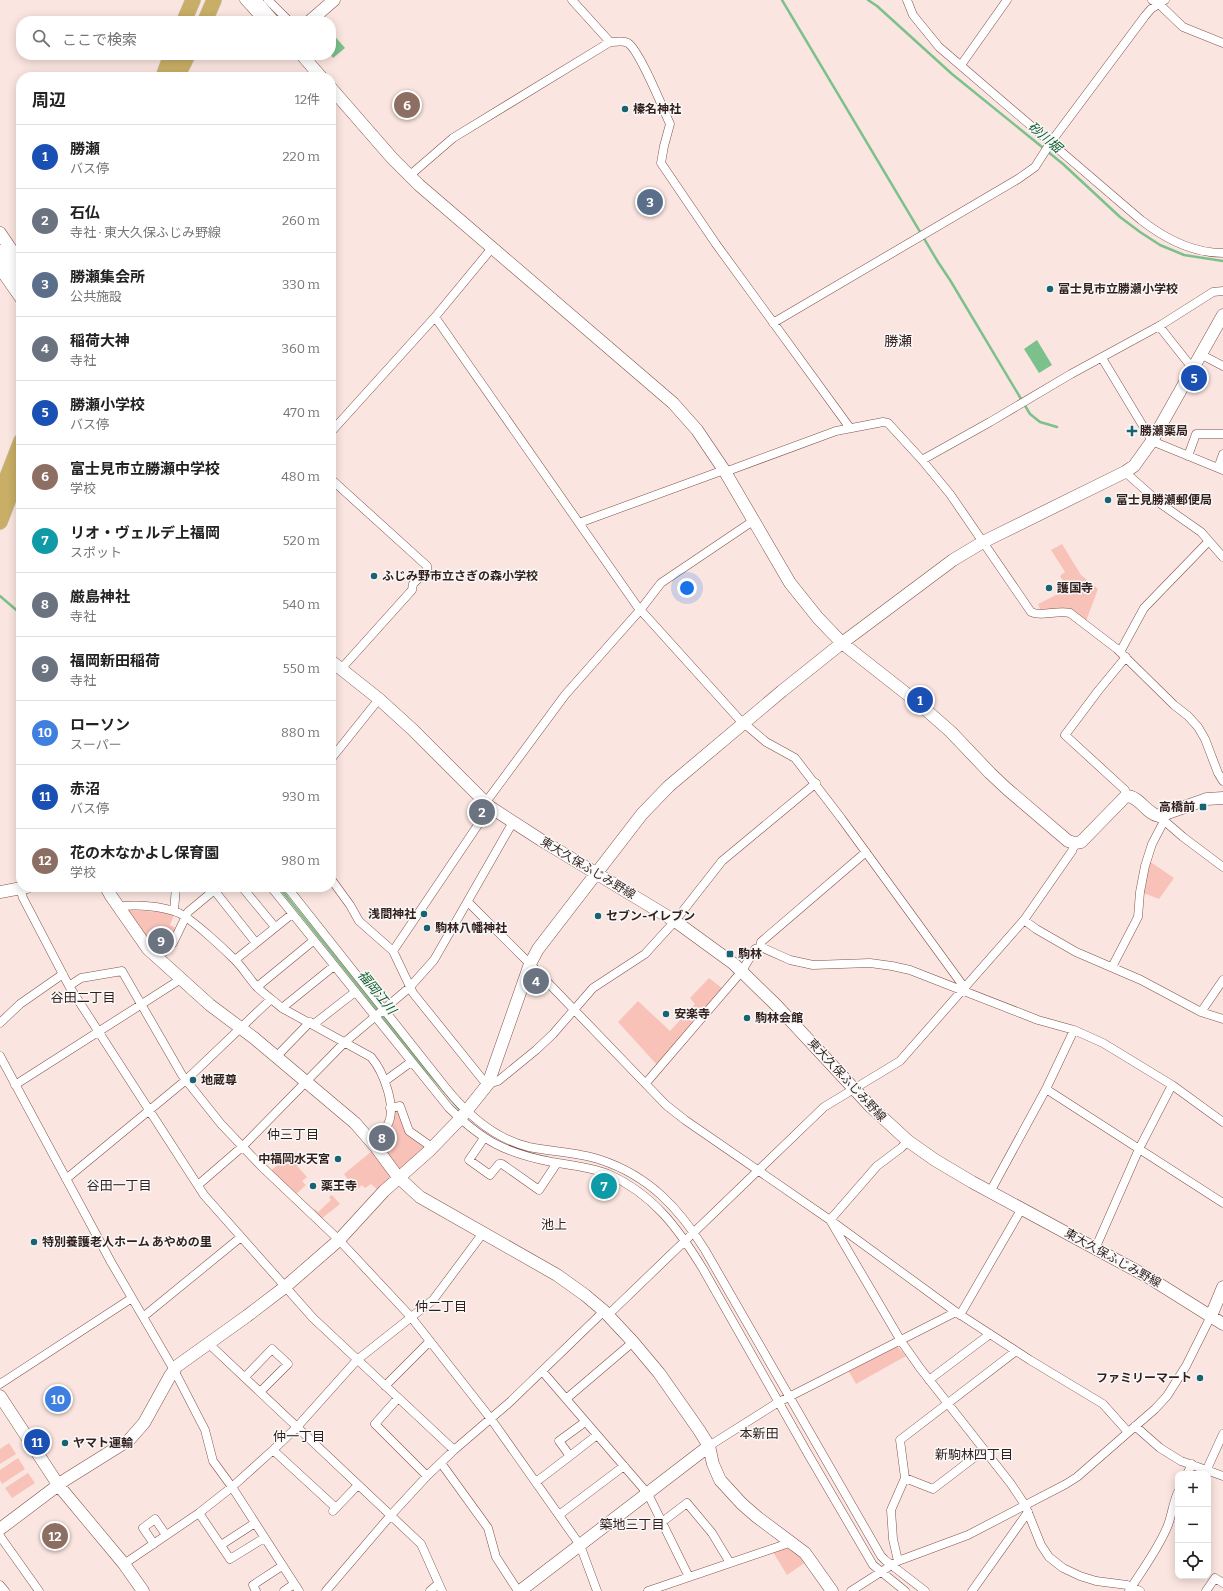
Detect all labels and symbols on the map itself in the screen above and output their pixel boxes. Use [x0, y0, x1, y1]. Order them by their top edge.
pin: 6 [394, 90, 420, 120]
place label: 榛名神社 [633, 102, 681, 116]
marker: 榛名神社 [620, 104, 630, 114]
water label: 砂川堀 [1025, 119, 1066, 157]
pin: 3 [637, 187, 663, 217]
place label: 富士見市立勝瀬小学校 [1058, 282, 1178, 296]
marker: 富士見市立勝瀬小学校 [1045, 284, 1055, 294]
district label: 勝瀬 [884, 333, 912, 350]
pin: 5 [1181, 363, 1207, 393]
place label: 勝瀬薬局 [1140, 424, 1188, 438]
marker: 勝瀬薬局 [1127, 426, 1137, 436]
place label: 富士見勝瀬郵便局 [1116, 493, 1212, 507]
marker: 富士見勝瀬郵便局 [1103, 495, 1113, 505]
place label: ふじみ野市立さぎの森小学校 [382, 569, 538, 583]
marker: ふじみ野市立さぎの森小学校 [369, 571, 379, 581]
your location [677, 578, 697, 598]
place label: 護国寺 [1057, 581, 1093, 595]
marker: 護国寺 [1044, 583, 1054, 593]
pin: 1 [907, 685, 933, 715]
pin: 2 [469, 797, 495, 827]
place label: 高橋前 [1159, 800, 1195, 814]
marker: 高橋前 [1198, 802, 1208, 812]
street label: 東大久保ふじみ野線 [538, 834, 638, 902]
place label: 浅間神社 [368, 907, 416, 921]
marker: 浅間神社 [419, 909, 429, 919]
place label: セブン-イレブン [606, 909, 695, 923]
marker: セブン-イレブン [593, 911, 603, 921]
place label: 駒林八幡神社 [435, 921, 507, 935]
marker: 駒林八幡神社 [422, 923, 432, 933]
pin: 9 [148, 926, 174, 956]
place label: 駒林 [738, 947, 762, 961]
marker: 駒林 [725, 949, 735, 959]
pin: 4 [523, 966, 549, 996]
water label: 福岡江川 [355, 967, 400, 1018]
district label: 谷田二丁目 [50, 990, 116, 1005]
place label: 安楽寺 [674, 1007, 710, 1021]
marker: 安楽寺 [661, 1009, 671, 1019]
place label: 駒林会館 [755, 1011, 803, 1025]
marker: 駒林会館 [742, 1013, 752, 1023]
street label: 東大久保ふじみ野線 [805, 1036, 889, 1124]
place label: 地蔵尊 [201, 1073, 237, 1087]
marker: 地蔵尊 [188, 1075, 198, 1085]
pin: 8 [369, 1123, 395, 1153]
district label: 仲三丁目 [267, 1127, 319, 1142]
place label: 中福岡水天宮 [258, 1152, 330, 1166]
marker: 中福岡水天宮 [333, 1154, 343, 1164]
pin: 7 [591, 1171, 617, 1201]
district label: 谷田一丁目 [86, 1178, 152, 1193]
place label: 薬王寺 [321, 1179, 357, 1193]
marker: 薬王寺 [308, 1181, 318, 1191]
district label: 池上 [541, 1217, 567, 1232]
street label: 東大久保ふじみ野線 [1062, 1226, 1164, 1290]
place label: 特別養護老人ホーム あやめの里 [42, 1235, 212, 1249]
marker: 特別養護老人ホーム あやめの里 [29, 1237, 39, 1247]
district label: 仲二丁目 [415, 1299, 467, 1314]
place label: ファミリーマート [1096, 1371, 1192, 1385]
marker: ファミリーマート [1195, 1373, 1205, 1383]
pin: 10 [45, 1384, 71, 1414]
district label: 本新田 [739, 1426, 779, 1441]
pin: 11 [24, 1427, 50, 1457]
district label: 仲一丁目 [273, 1429, 325, 1444]
place label: ヤマト運輸 [73, 1436, 133, 1450]
marker: ヤマト運輸 [60, 1438, 70, 1448]
district label: 新駒林四丁目 [935, 1447, 1013, 1462]
district label: 築地三丁目 [599, 1517, 665, 1532]
pin: 12 [42, 1521, 68, 1551]

